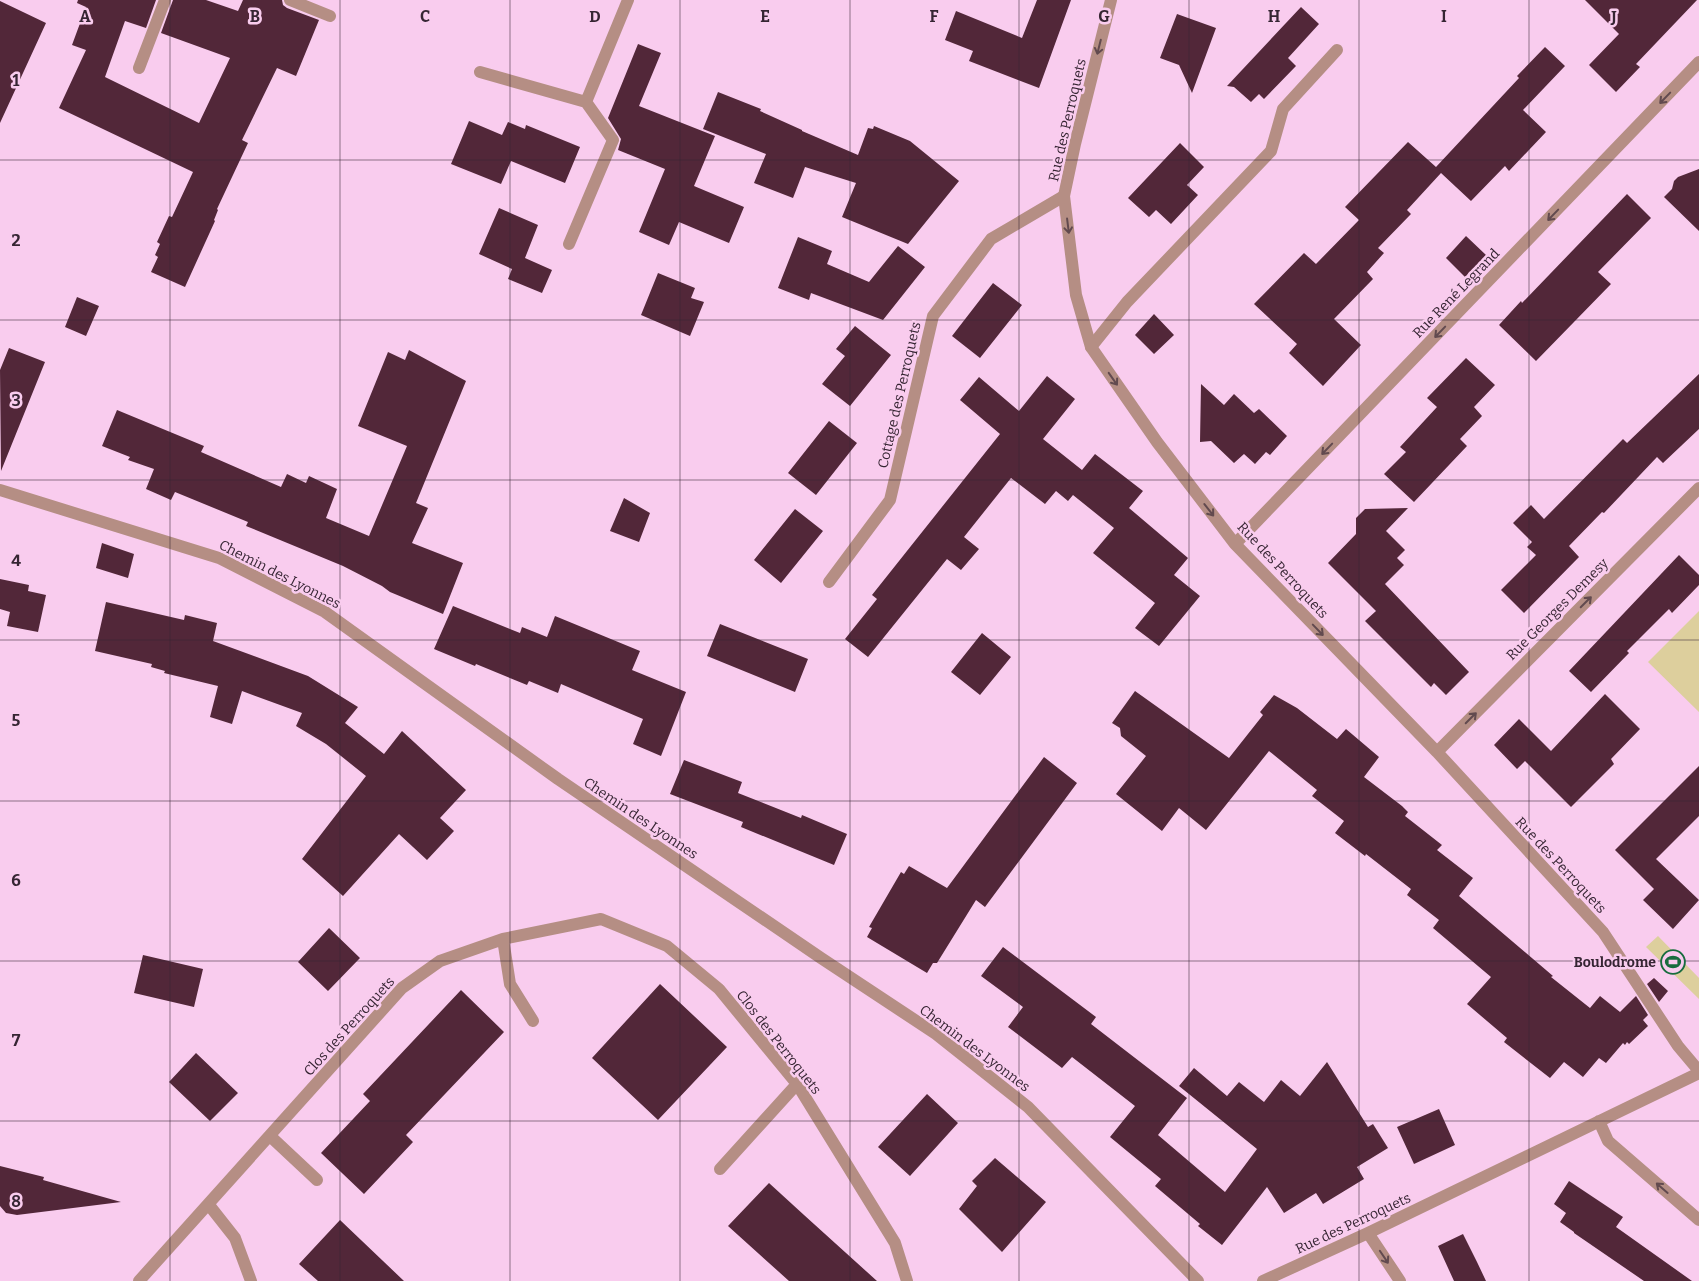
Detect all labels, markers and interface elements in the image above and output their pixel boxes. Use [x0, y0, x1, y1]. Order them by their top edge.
text: A [79, 7, 91, 26]
text: B [250, 7, 260, 26]
text: C [420, 7, 430, 26]
text: D [589, 7, 601, 26]
text: E [760, 7, 770, 26]
text: F [930, 7, 939, 26]
text: G [1098, 7, 1110, 26]
text: H [1268, 7, 1281, 26]
text: I [1441, 7, 1447, 26]
text: J [1610, 7, 1617, 26]
one-way arrow [1094, 39, 1103, 55]
street label: Rue des Perroquets [1045, 57, 1090, 183]
text: 1 [13, 71, 20, 90]
one-way arrow [1659, 91, 1671, 104]
one-way arrow [1547, 208, 1559, 220]
one-way arrow [1063, 218, 1073, 234]
text: 2 [11, 231, 21, 250]
street label: Rue René Legrand [1409, 245, 1503, 341]
street label: Cottage des Perroquets [874, 320, 925, 470]
one-way arrow [1434, 325, 1446, 338]
one-way arrow [1108, 372, 1118, 386]
text: 3 [11, 391, 21, 410]
one-way arrow [1321, 443, 1333, 455]
one-way arrow [1204, 503, 1214, 517]
street label: Rue des Perroquets [1234, 519, 1332, 622]
street label: Chemin des Lyonnes [216, 536, 343, 612]
text: 4 [11, 551, 21, 570]
street label: Rue Georges Demesy [1503, 554, 1612, 664]
one-way arrow [1579, 596, 1592, 608]
one-way arrow [1312, 624, 1325, 636]
text: 5 [12, 711, 21, 730]
one-way arrow [1465, 711, 1477, 724]
street label: Chemin des Lyonnes [580, 774, 701, 863]
street label: Rue des Perroquets [1512, 814, 1610, 917]
text: 6 [11, 871, 21, 890]
sports icon: Boulodrome [1660, 949, 1686, 975]
place label: Boulodrome [1574, 954, 1656, 971]
street label: Clos des Perroquets [300, 973, 398, 1079]
street label: Clos des Perroquets [733, 987, 825, 1098]
street label: Chemin des Lyonnes [916, 1001, 1033, 1095]
text: 7 [12, 1031, 21, 1050]
one-way arrow [1656, 1183, 1669, 1194]
street label: Rue des Perroquets [1293, 1189, 1414, 1258]
text: 8 [11, 1192, 21, 1211]
one-way arrow [1379, 1250, 1389, 1264]

